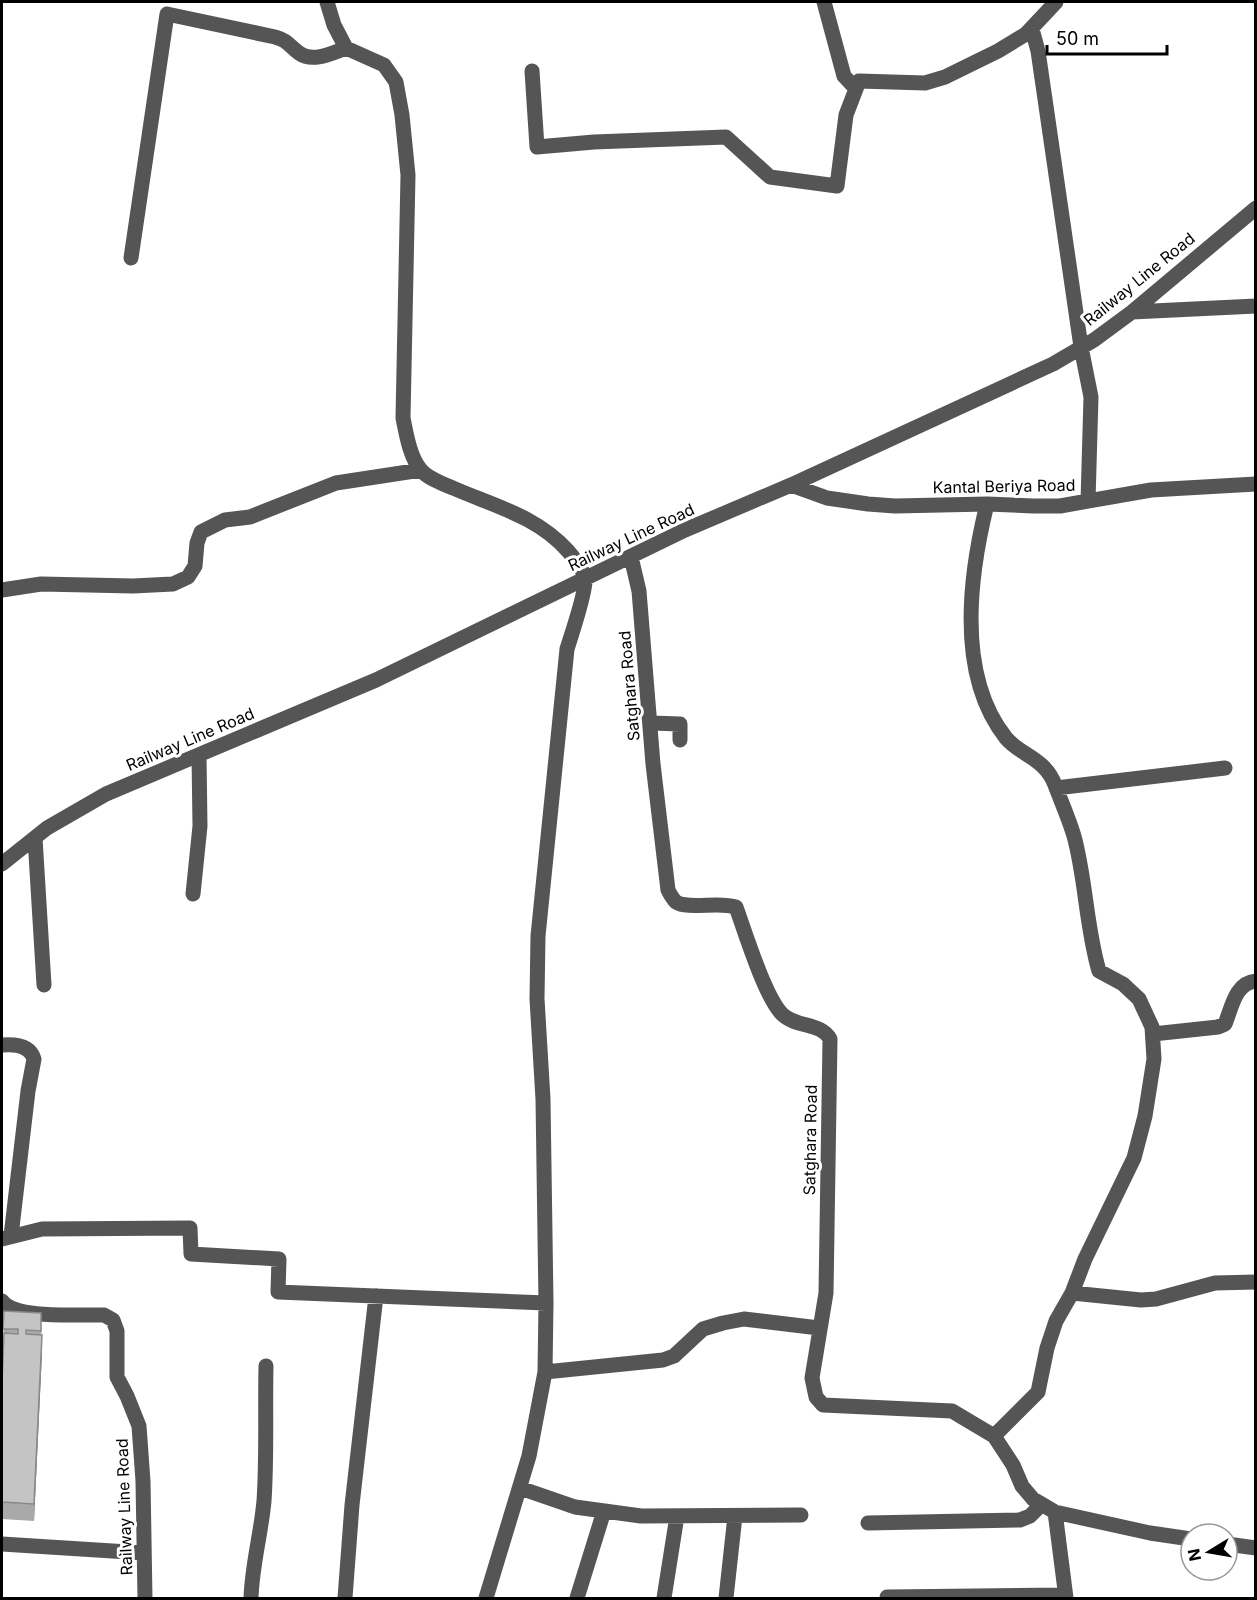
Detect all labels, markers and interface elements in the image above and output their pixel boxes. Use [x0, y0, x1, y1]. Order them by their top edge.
scale bar [1047, 18, 1167, 56]
text: 50 m [1056, 28, 1099, 49]
street label: Railway Line Road [1079, 228, 1199, 330]
street label: Kantal Beriya Road [932, 475, 1076, 497]
street label: Railway Line Road [565, 499, 697, 575]
street label: Satghara Road [614, 630, 644, 742]
street label: Railway Line Road [123, 703, 257, 775]
street label: Satghara Road [799, 1084, 821, 1196]
street label: Railway Line Road [112, 1438, 136, 1576]
north arrow [1179, 1522, 1239, 1582]
text: N [1183, 1547, 1205, 1563]

